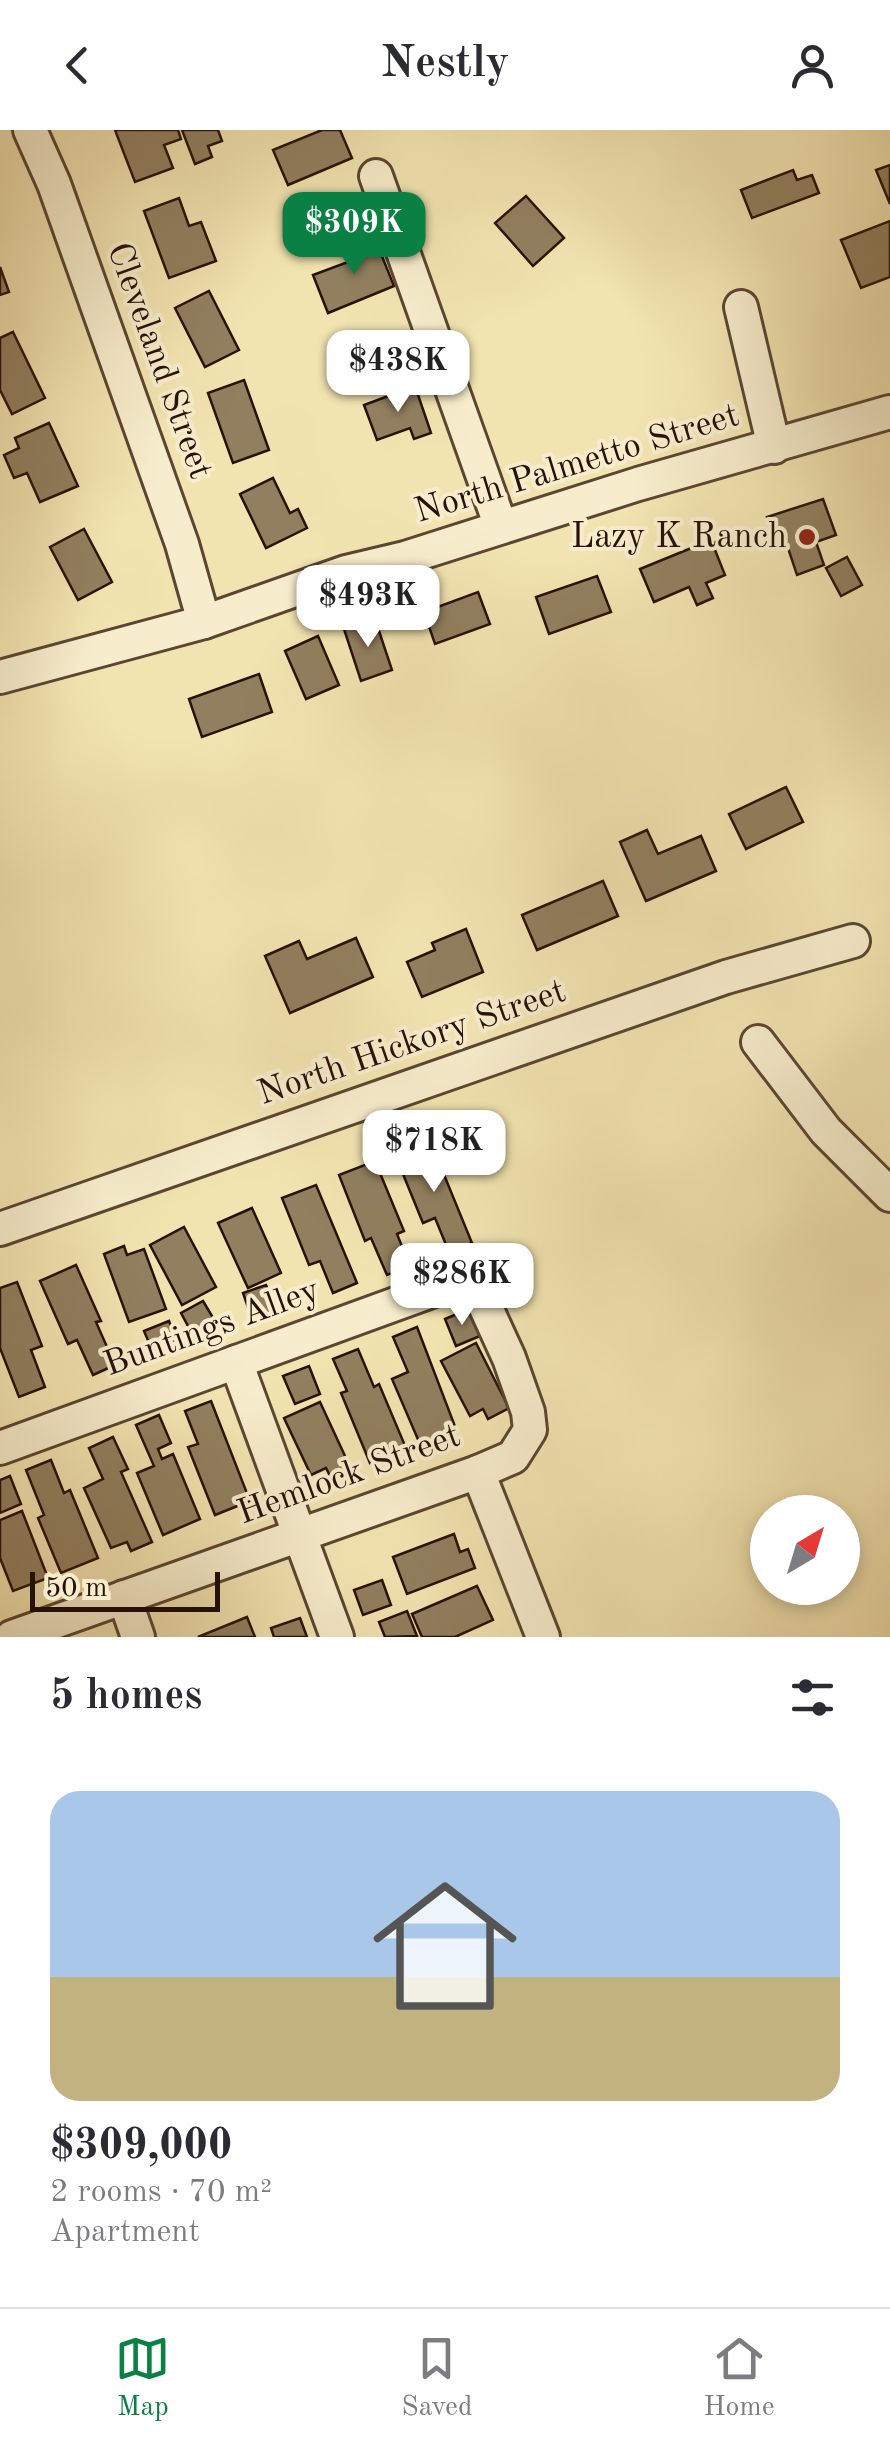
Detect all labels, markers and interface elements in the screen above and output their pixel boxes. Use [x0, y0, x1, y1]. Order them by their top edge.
icon: back [50, 38, 105, 93]
icon: person [785, 38, 840, 93]
text: Nestly [381, 42, 509, 87]
pin: $309K [284, 192, 424, 277]
text: $309K [305, 208, 403, 240]
street label: Cleveland Street [100, 238, 218, 484]
pin: $438K [328, 330, 468, 415]
text: $438K [349, 346, 447, 378]
street label: North Palmetto Street [411, 398, 743, 530]
place label: Lazy K Ranch [571, 520, 787, 555]
marker: Lazy K Ranch [796, 526, 818, 548]
pin: $493K [298, 565, 438, 650]
text: $493K [319, 581, 417, 613]
street label: North Hickory Street [254, 974, 570, 1112]
pin: $718K [364, 1110, 504, 1195]
text: $718K [385, 1126, 483, 1158]
pin: $286K [392, 1243, 532, 1328]
text: $286K [413, 1259, 511, 1291]
street label: Buntings Alley [100, 1273, 324, 1383]
street label: Hemlock Street [233, 1418, 465, 1532]
north arrow [750, 1495, 860, 1605]
map controls [750, 1495, 860, 1605]
scale bar [30, 1567, 220, 1612]
text: 50 m [45, 1575, 108, 1603]
icon: filters [785, 1670, 840, 1725]
text: 5 homes [50, 1676, 202, 1718]
icon: home [355, 1856, 535, 2036]
text: $309,000 [50, 2126, 232, 2168]
text: 2 rooms · 70 m² [50, 2177, 272, 2209]
text: Apartment [50, 2217, 200, 2249]
tab: Map [115, 2331, 170, 2426]
tab: Saved [401, 2331, 473, 2426]
tab: Home [703, 2331, 775, 2426]

